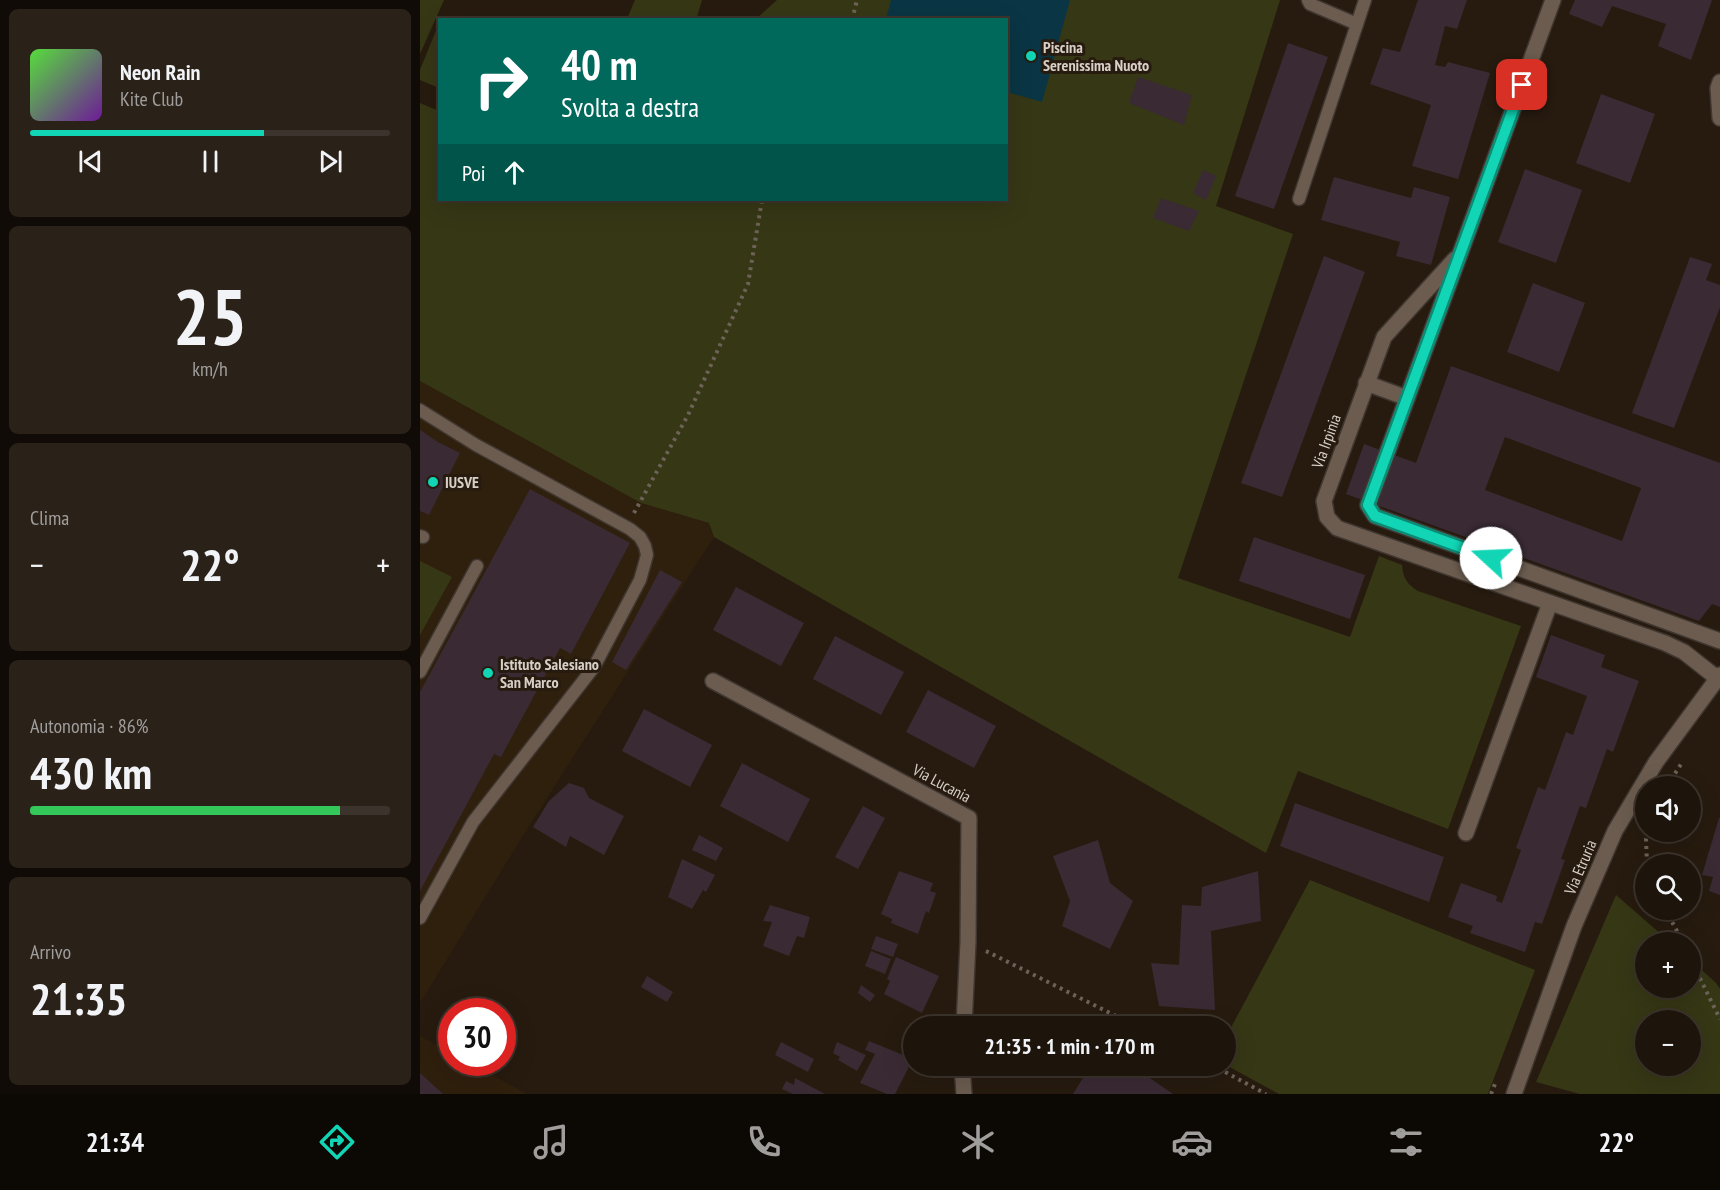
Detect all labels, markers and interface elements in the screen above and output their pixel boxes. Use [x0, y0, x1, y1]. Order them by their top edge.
text: 40 m [561, 37, 638, 92]
place label: Piscina Serenissima Nuoto [1043, 37, 1149, 75]
icon: right [462, 42, 540, 120]
marker: Piscina Serenissima Nuoto [1024, 49, 1038, 63]
text: Neon Rain [120, 58, 200, 86]
pin [1496, 59, 1547, 110]
icon: arrive [1505, 68, 1538, 101]
text: Kite Club [120, 86, 183, 112]
text: Svolta a destra [561, 90, 699, 124]
icon: previous [74, 145, 107, 178]
icon: pause [194, 145, 227, 178]
icon: next [314, 145, 347, 178]
icon: ahead [498, 156, 531, 189]
text: Poi [462, 159, 486, 187]
text: 25 [173, 266, 247, 367]
text: km/h [192, 356, 228, 382]
street label: Via Irpinia [1307, 411, 1345, 472]
place label: IUSVE [445, 472, 479, 492]
marker: IUSVE [426, 475, 440, 489]
text: Clima [30, 505, 69, 531]
position arrow [1459, 526, 1523, 590]
text: 22° [180, 535, 240, 593]
text: − [30, 543, 44, 586]
text: + [376, 543, 390, 586]
place label: Istituto Salesiano San Marco [500, 654, 599, 692]
marker: Istituto Salesiano San Marco [481, 666, 495, 680]
text: Autonomia · 86% [30, 713, 148, 739]
text: 430 km [30, 743, 152, 801]
street label: Via Lucania [909, 759, 975, 807]
map controls [1635, 776, 1701, 1076]
button: sound [1635, 776, 1701, 842]
street label: Via Etruria [1559, 837, 1600, 898]
button: search [1635, 854, 1701, 920]
button: + [1635, 932, 1701, 998]
text: Arrivo [30, 939, 71, 965]
text: 21:35 [30, 969, 127, 1027]
speed limit sign: 30 [438, 998, 516, 1076]
button: − [1635, 1010, 1701, 1076]
text: 21:35 · 1 min · 170 m [984, 1032, 1155, 1060]
icon: directions [316, 1121, 358, 1163]
icon: music [530, 1121, 572, 1163]
icon: phone [743, 1121, 785, 1163]
icon: climate [957, 1121, 999, 1163]
icon: car [1171, 1121, 1213, 1163]
icon: filters [1385, 1121, 1427, 1163]
text: 21:34 [86, 1125, 144, 1159]
text: 22° [1598, 1125, 1634, 1159]

